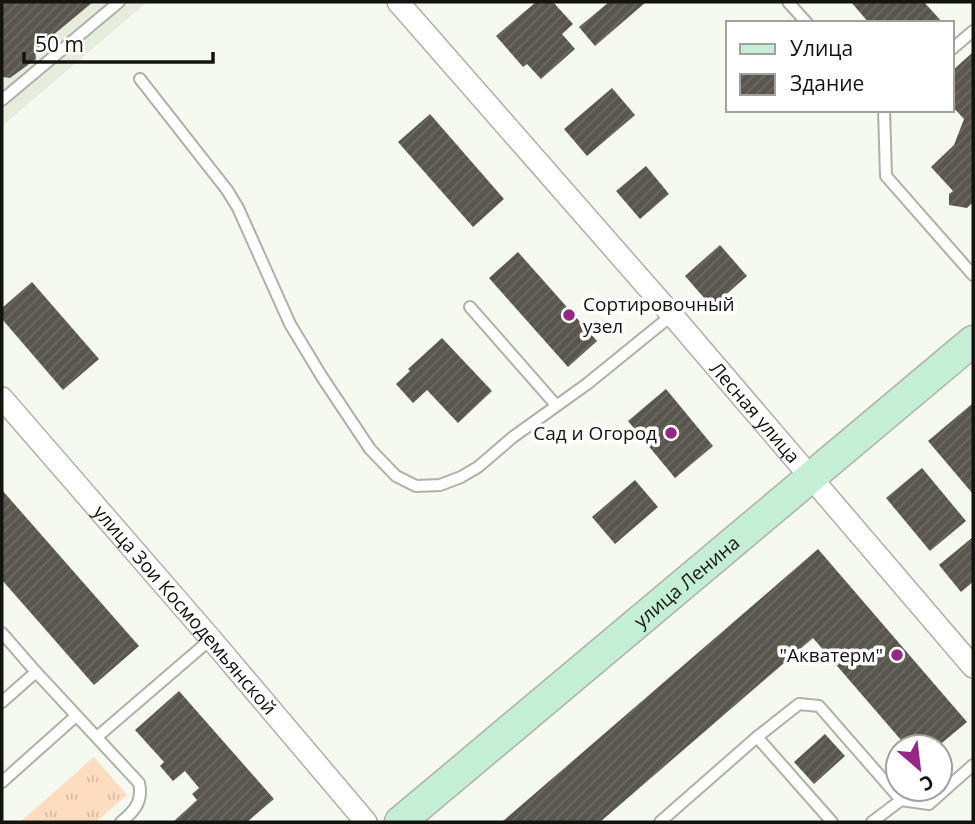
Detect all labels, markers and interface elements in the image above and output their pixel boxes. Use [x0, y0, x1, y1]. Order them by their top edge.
scale bar [24, 21, 214, 65]
legend [726, 21, 954, 112]
text: 50 m [35, 30, 84, 58]
text: Улица [790, 34, 853, 62]
text: Здание [790, 69, 864, 97]
place label: Сортировочный узел [583, 291, 735, 339]
marker: Сортировочный узел [561, 307, 577, 323]
street label: Лесная улица [704, 356, 806, 469]
place label: Сад и Огород [533, 420, 657, 446]
marker: Сад и Огород [663, 425, 679, 441]
street label: улица Зои Космодемьянской [88, 499, 283, 720]
street label: улица Ленина [628, 530, 745, 633]
place label: "Акватерм" [779, 642, 883, 668]
marker: "Акватерм" [889, 647, 905, 663]
north arrow [884, 733, 954, 803]
text: С [916, 769, 938, 797]

